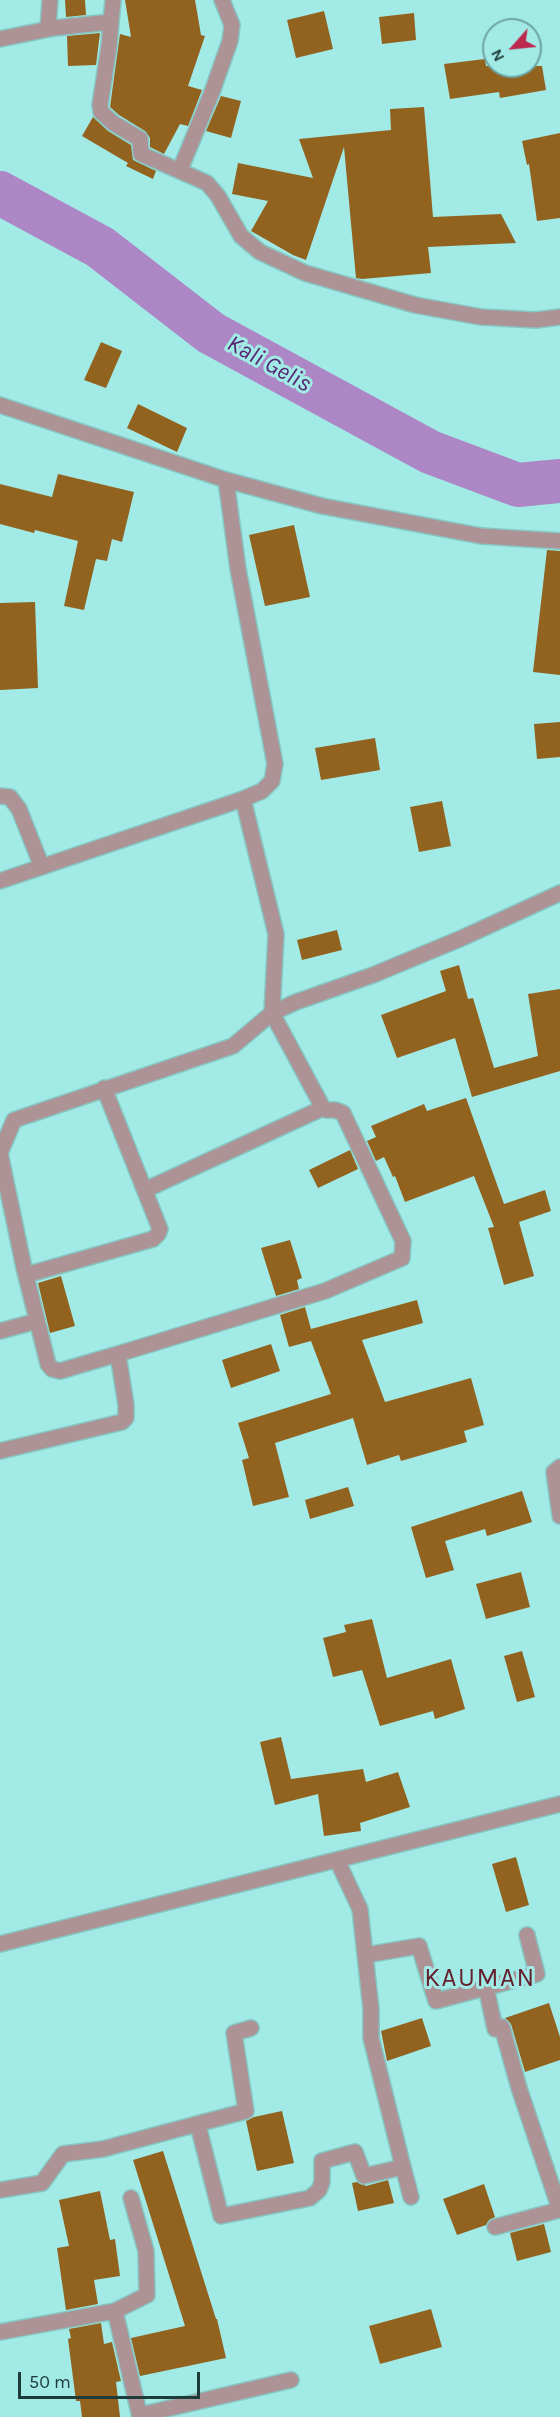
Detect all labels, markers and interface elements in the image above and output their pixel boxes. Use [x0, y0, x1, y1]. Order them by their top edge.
north arrow [482, 18, 542, 78]
text: N [486, 46, 508, 65]
water label: Kali Gelis [222, 329, 316, 399]
district label: KAUMAN [424, 1963, 536, 1995]
scale bar [21, 2360, 202, 2398]
text: 50 m [29, 2371, 71, 2393]

